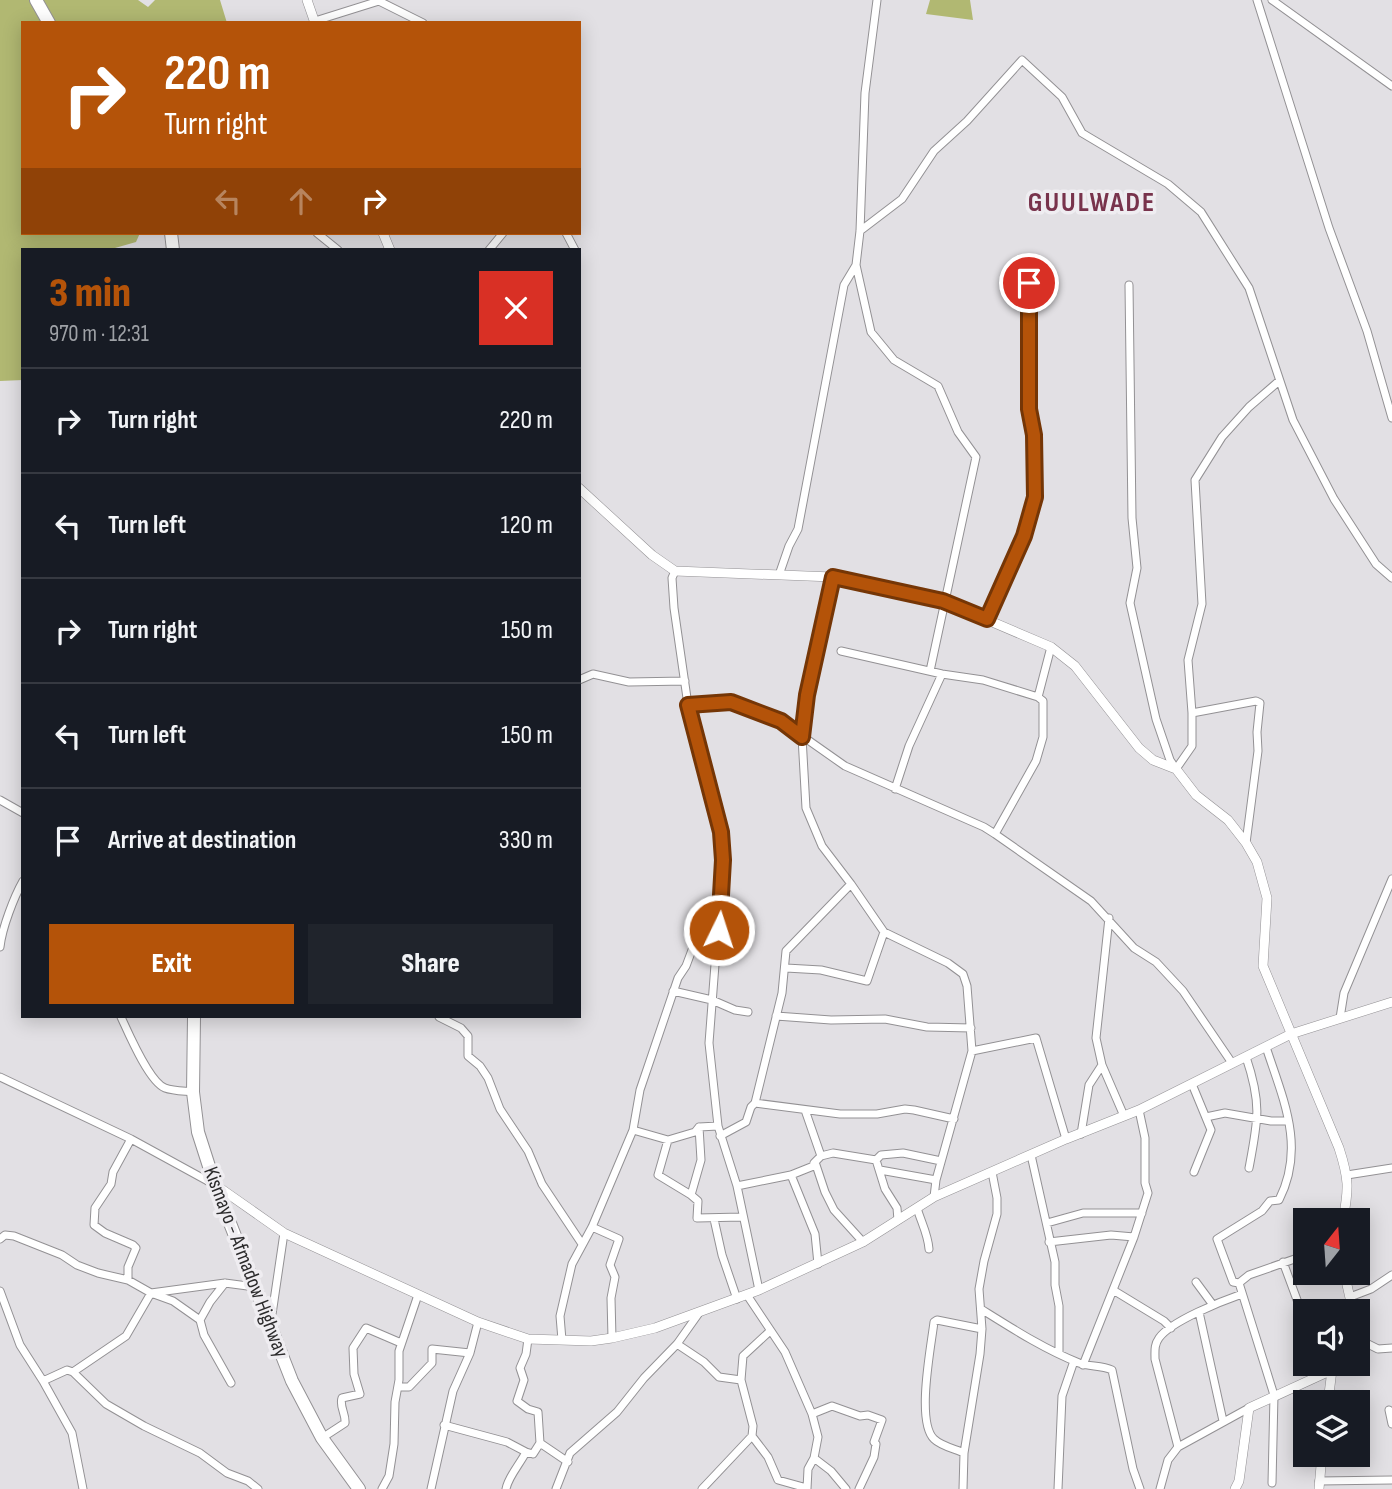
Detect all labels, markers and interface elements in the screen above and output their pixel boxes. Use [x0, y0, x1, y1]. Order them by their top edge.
text: 220 m [164, 45, 270, 104]
icon: right [49, 49, 140, 140]
text: Turn right [164, 105, 268, 144]
icon: left [209, 182, 247, 220]
icon: ahead [282, 182, 320, 220]
icon: right [355, 182, 393, 220]
district label: GUULWADE [1028, 186, 1156, 219]
pin [999, 253, 1059, 313]
icon: arrive [1010, 264, 1048, 302]
text: 3 min [49, 268, 131, 319]
button: close [479, 271, 553, 345]
text: 970 m · 12:31 [49, 320, 149, 348]
icon: right [49, 402, 87, 440]
text: Turn right [108, 405, 197, 436]
text: 220 m [499, 405, 553, 436]
icon: left [49, 507, 87, 545]
text: Turn left [108, 510, 186, 541]
text: 120 m [500, 510, 553, 541]
icon: right [49, 612, 87, 650]
text: Turn right [108, 615, 197, 646]
text: 150 m [501, 615, 553, 646]
icon: left [49, 717, 87, 755]
text: Turn left [108, 720, 186, 751]
text: 150 m [501, 720, 553, 751]
icon: arrive [49, 822, 87, 860]
text: Arrive at destination [108, 825, 296, 856]
text: 330 m [499, 825, 553, 856]
position arrow [682, 893, 756, 967]
button: Exit [49, 924, 294, 1004]
button: Share [308, 924, 553, 1004]
street label: Kismayo - Afmadow Highway [198, 1163, 294, 1361]
north arrow [1293, 1208, 1370, 1284]
map controls [1293, 1208, 1370, 1467]
button: sound [1293, 1299, 1370, 1376]
button: layers [1293, 1390, 1370, 1467]

